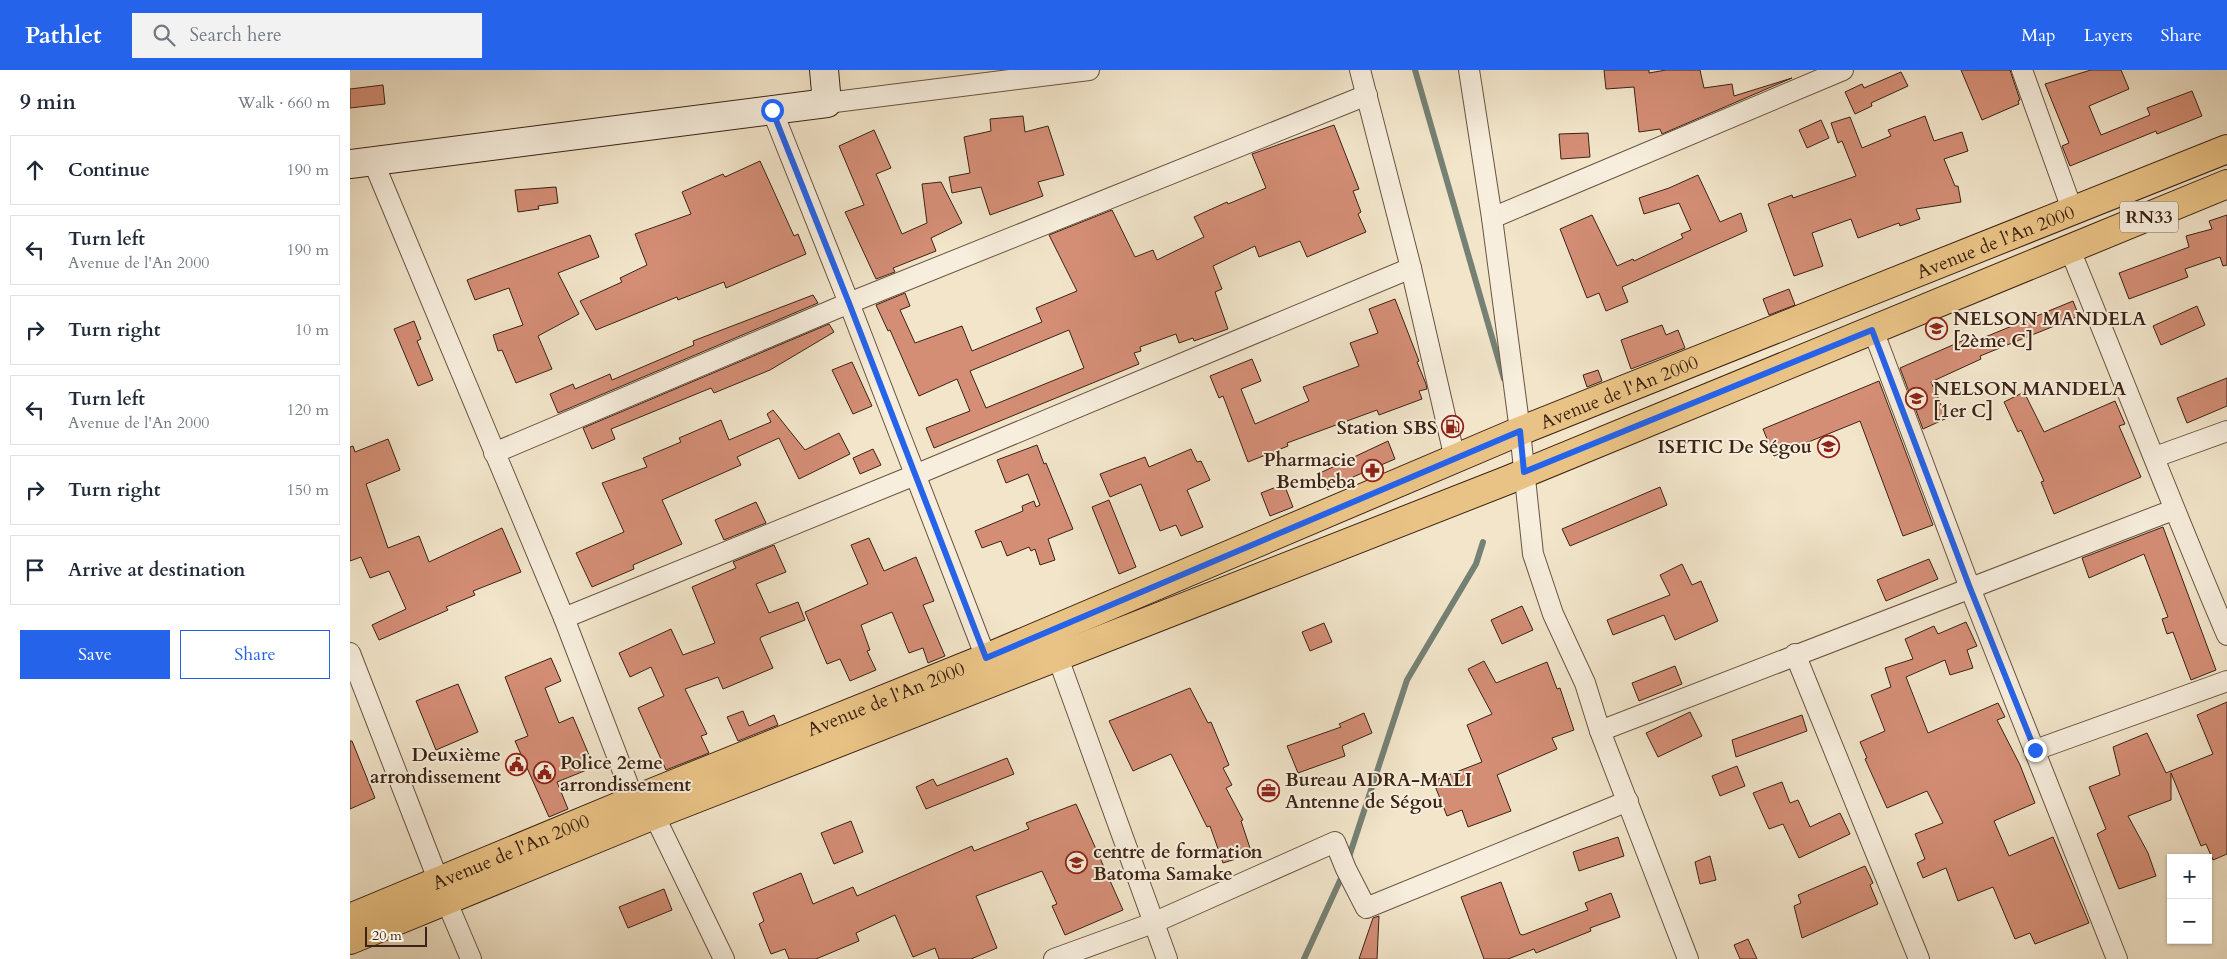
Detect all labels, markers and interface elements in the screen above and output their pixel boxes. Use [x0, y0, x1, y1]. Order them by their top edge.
search box [132, 13, 482, 58]
text: Pathlet [25, 19, 102, 52]
icon: search [150, 21, 178, 49]
text: Search here [190, 22, 282, 48]
text: Map [2021, 23, 2056, 48]
text: Layers [2084, 23, 2133, 48]
text: Share [2161, 23, 2202, 48]
text: 9 min [20, 88, 76, 117]
text: Walk · 660 m [238, 92, 330, 114]
route start [761, 99, 784, 122]
icon: ahead [21, 156, 49, 184]
text: Continue [68, 157, 150, 183]
text: 190 m [287, 159, 329, 181]
street label: Avenue de l'An 2000 [1913, 199, 2079, 286]
road number: RN33 [2120, 202, 2178, 232]
text: Turn left [68, 226, 145, 252]
icon: left [21, 236, 49, 264]
text: 190 m [287, 239, 329, 261]
text: Avenue de l'An 2000 [68, 252, 210, 274]
place label: NELSON MANDELA [2ème C] [1953, 306, 2147, 354]
icon: right [21, 316, 49, 344]
text: Turn right [68, 317, 160, 343]
school or university icon: NELSON MANDELA [2ème C] [1925, 317, 1949, 341]
text: 10 m [295, 319, 329, 341]
street label: Avenue de l'An 2000 [1536, 349, 1703, 436]
place label: NELSON MANDELA [1er C] [1933, 376, 2127, 424]
text: Turn left [68, 386, 145, 412]
school or university icon: NELSON MANDELA [1er C] [1905, 387, 1929, 411]
icon: left [21, 396, 49, 424]
text: 120 m [287, 399, 329, 421]
text: Avenue de l'An 2000 [68, 412, 210, 434]
place label: Station SBS [1337, 415, 1437, 441]
fuel station icon: Station SBS [1441, 415, 1465, 439]
place label: ISETIC De Ségou [1657, 434, 1812, 460]
school or university icon: ISETIC De Ségou [1816, 434, 1840, 458]
place label: Pharmacie Bembeba [1263, 447, 1357, 495]
pharmacy icon: Pharmacie Bembeba [1360, 458, 1384, 482]
icon: right [21, 476, 49, 504]
text: Turn right [68, 477, 160, 503]
text: 150 m [287, 479, 329, 501]
icon: arrive [21, 556, 49, 584]
text: Arrive at destination [68, 557, 245, 583]
button: Save [20, 630, 170, 679]
button: Share [180, 630, 330, 679]
street label: Avenue de l'An 2000 [803, 656, 969, 743]
route end [2024, 739, 2047, 762]
place label: Deuxième arrondissement [370, 742, 501, 790]
place label: Police 2eme arrondissement [560, 750, 691, 798]
public building icon: Deuxième arrondissement [505, 753, 529, 777]
public building icon: Police 2eme arrondissement [532, 761, 556, 785]
place label: Bureau ADRA-MALI Antenne de Ségou [1285, 767, 1472, 815]
office icon: Bureau ADRA-MALI Antenne de Ségou [1257, 778, 1281, 802]
street label: Avenue de l'An 2000 [428, 808, 594, 896]
place label: centre de formation Batoma Samake [1093, 839, 1264, 887]
school or university icon: centre de formation Batoma Samake [1065, 850, 1089, 874]
map controls [2167, 854, 2212, 944]
button: + [2167, 854, 2212, 899]
button: − [2167, 899, 2212, 944]
scale bar [365, 924, 428, 947]
text: 20 m [372, 926, 402, 945]

